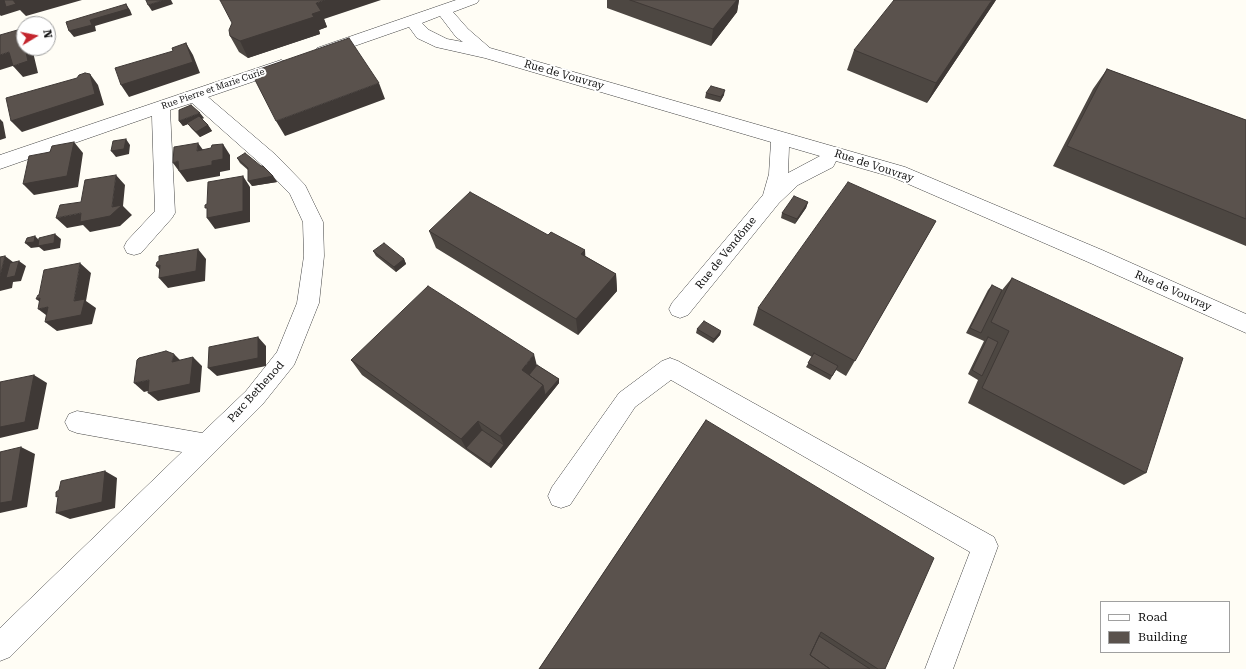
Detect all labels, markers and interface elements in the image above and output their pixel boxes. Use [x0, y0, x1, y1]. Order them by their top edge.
north arrow [16, 16, 56, 56]
text: N [40, 29, 54, 39]
street label: Rue de Vouvray [522, 57, 606, 93]
street label: Rue Pierre et Marie Curie [160, 66, 266, 112]
street label: Rue de Vouvray [833, 147, 915, 185]
street label: Rue de Vendôme [693, 214, 759, 292]
street label: Rue de Vouvray [1133, 268, 1213, 314]
street label: Parc Bethenod [225, 359, 287, 425]
legend [1100, 601, 1230, 653]
text: Road [1138, 610, 1167, 624]
text: Building [1138, 630, 1187, 644]

